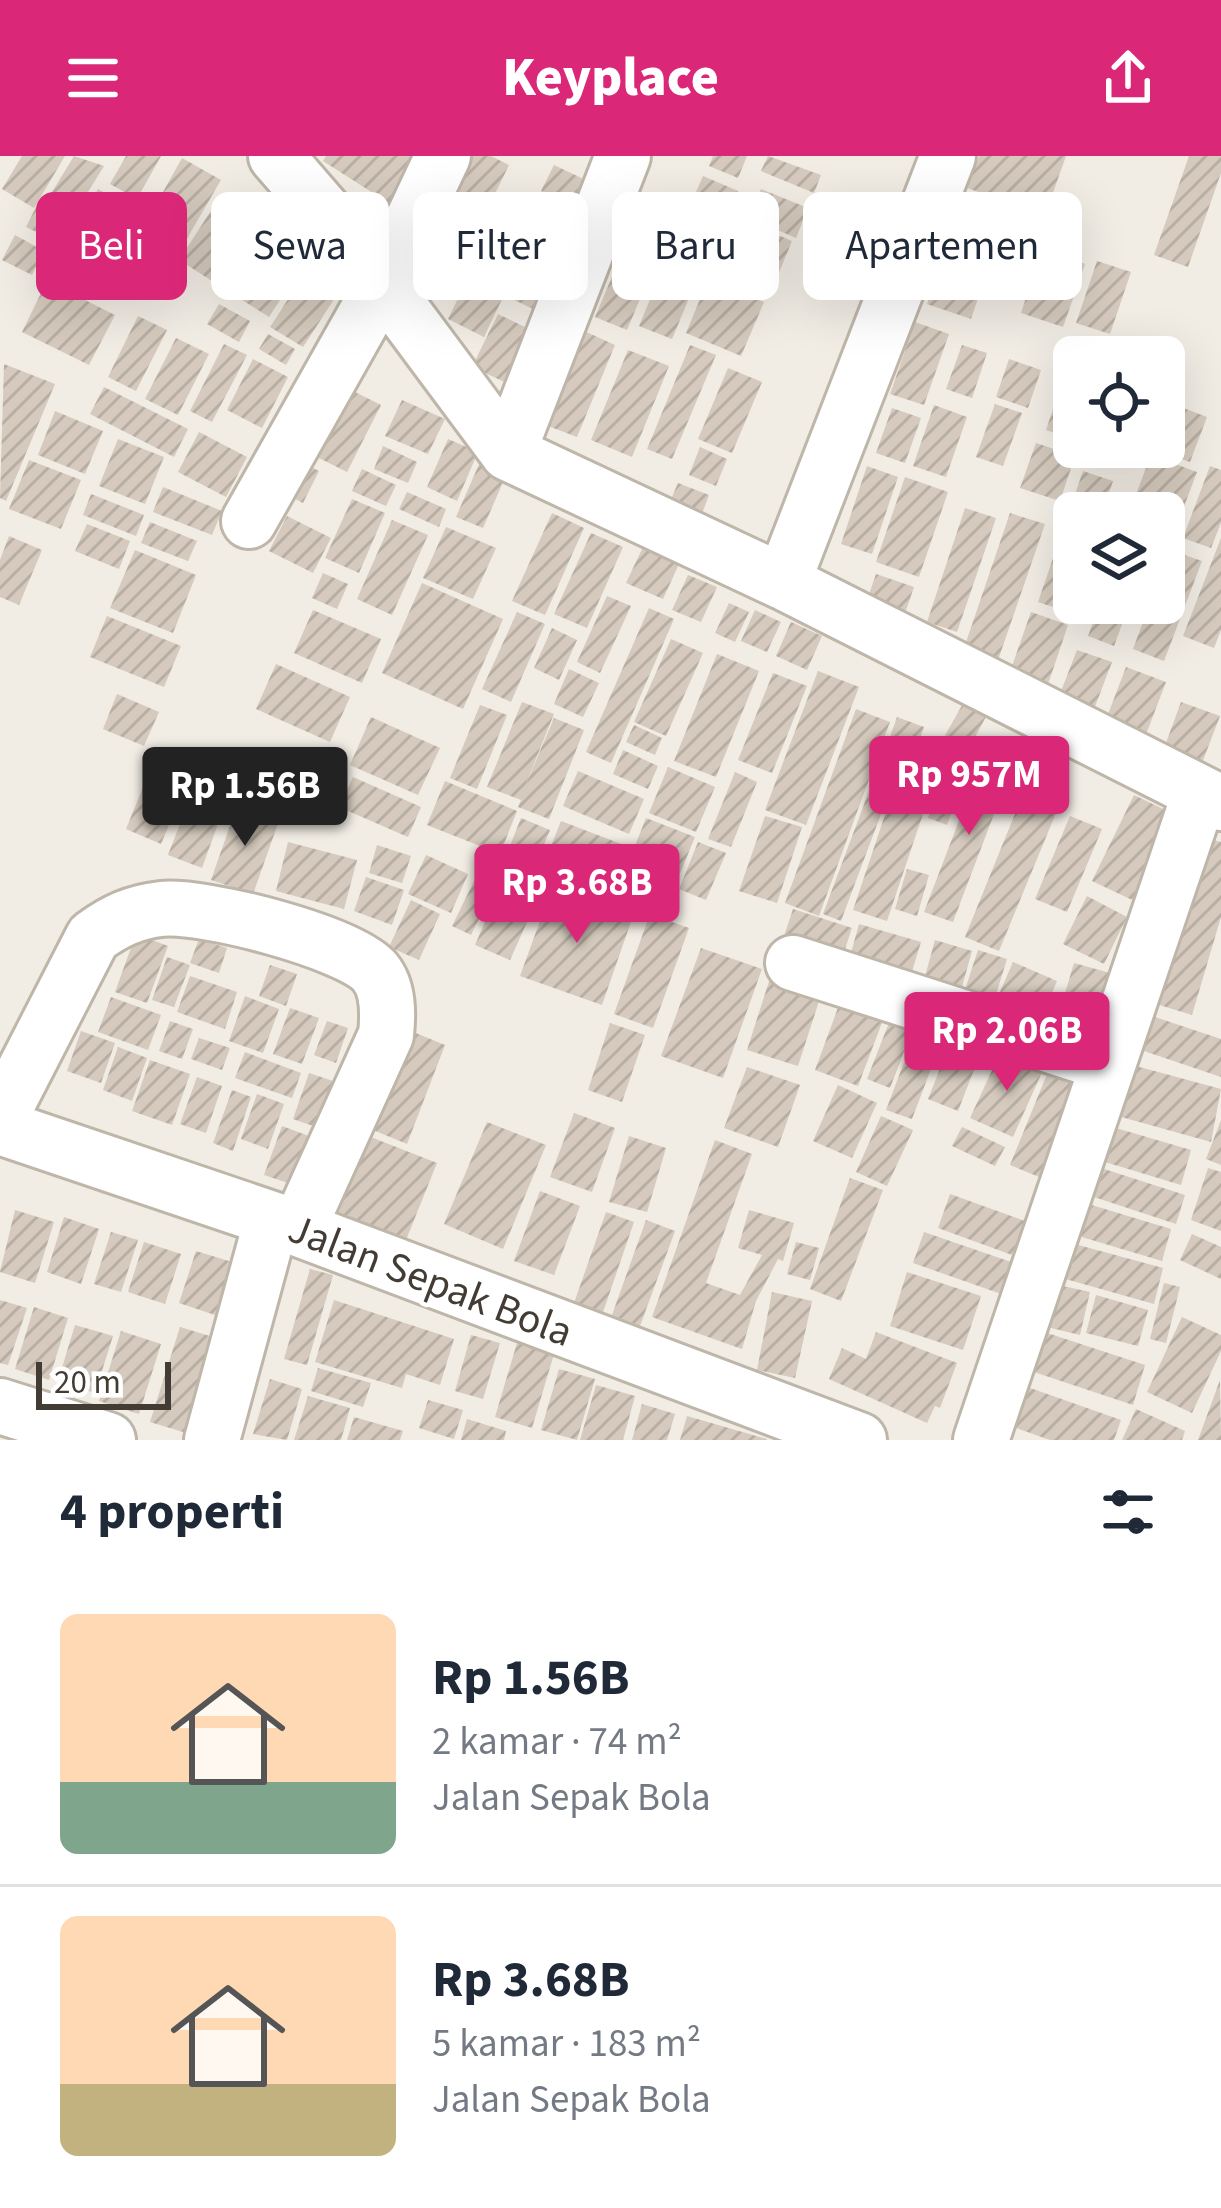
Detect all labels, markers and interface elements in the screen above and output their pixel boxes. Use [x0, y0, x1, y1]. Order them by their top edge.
text: Keyplace [502, 40, 719, 117]
icon: menu [60, 45, 126, 111]
icon: share [1095, 45, 1161, 111]
chip: Beli [36, 192, 187, 300]
chip: Sewa [211, 192, 389, 300]
chip: Filter [413, 192, 588, 300]
chip: Baru [612, 192, 779, 300]
chip: Apartemen [803, 192, 1082, 300]
map controls [1053, 336, 1185, 624]
button: locate [1053, 336, 1185, 468]
button: layers [1053, 492, 1185, 624]
pin: Rp 957M [858, 736, 1080, 838]
pin: Rp 1.56B [121, 747, 369, 849]
text: Rp 957M [896, 747, 1042, 803]
text: Rp 1.56B [169, 758, 321, 814]
pin: Rp 3.68B [453, 844, 701, 946]
text: Rp 3.68B [501, 855, 653, 911]
pin: Rp 2.06B [883, 992, 1131, 1094]
text: Rp 2.06B [931, 1003, 1083, 1059]
street label: Jalan Sepak Bola [279, 1199, 581, 1363]
scale bar [36, 1356, 171, 1409]
text: 20 m [54, 1359, 121, 1406]
text: 4 properti [60, 1476, 284, 1548]
icon: filters [1095, 1479, 1161, 1545]
text: Rp 1.56B [432, 1642, 630, 1714]
icon: home [156, 1662, 300, 1806]
text: 2 kamar · 74 m² [432, 1714, 682, 1770]
text: Jalan Sepak Bola [432, 1770, 711, 1826]
text: Rp 3.68B [432, 1944, 630, 2016]
icon: home [156, 1964, 300, 2108]
text: 5 kamar · 183 m² [432, 2016, 701, 2072]
text: Jalan Sepak Bola [432, 2072, 711, 2128]

